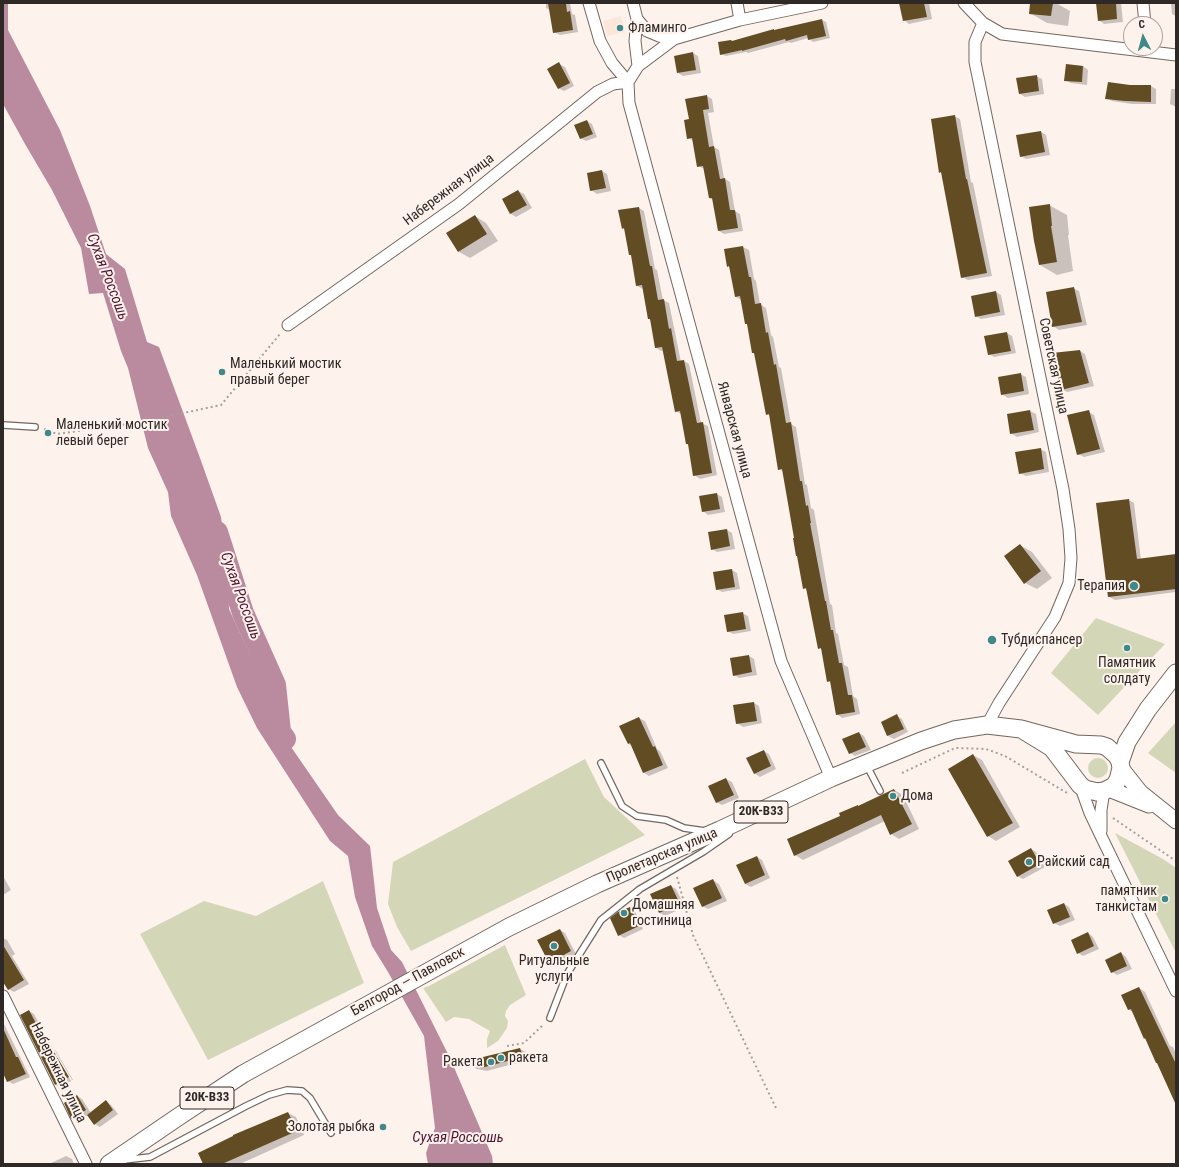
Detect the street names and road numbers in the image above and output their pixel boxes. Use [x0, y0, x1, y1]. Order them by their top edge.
street label: Набережная улица [400, 150, 498, 230]
street label: Советская улица [1035, 316, 1071, 416]
street label: Январская улица [713, 380, 755, 480]
road number: 20К-В33 [734, 801, 788, 823]
street label: Пролетарская улица [604, 825, 720, 887]
street label: Белгород — Павловск [348, 944, 468, 1020]
street label: Набережная улица [27, 1020, 89, 1126]
road number: 20К-В33 [180, 1087, 234, 1109]

